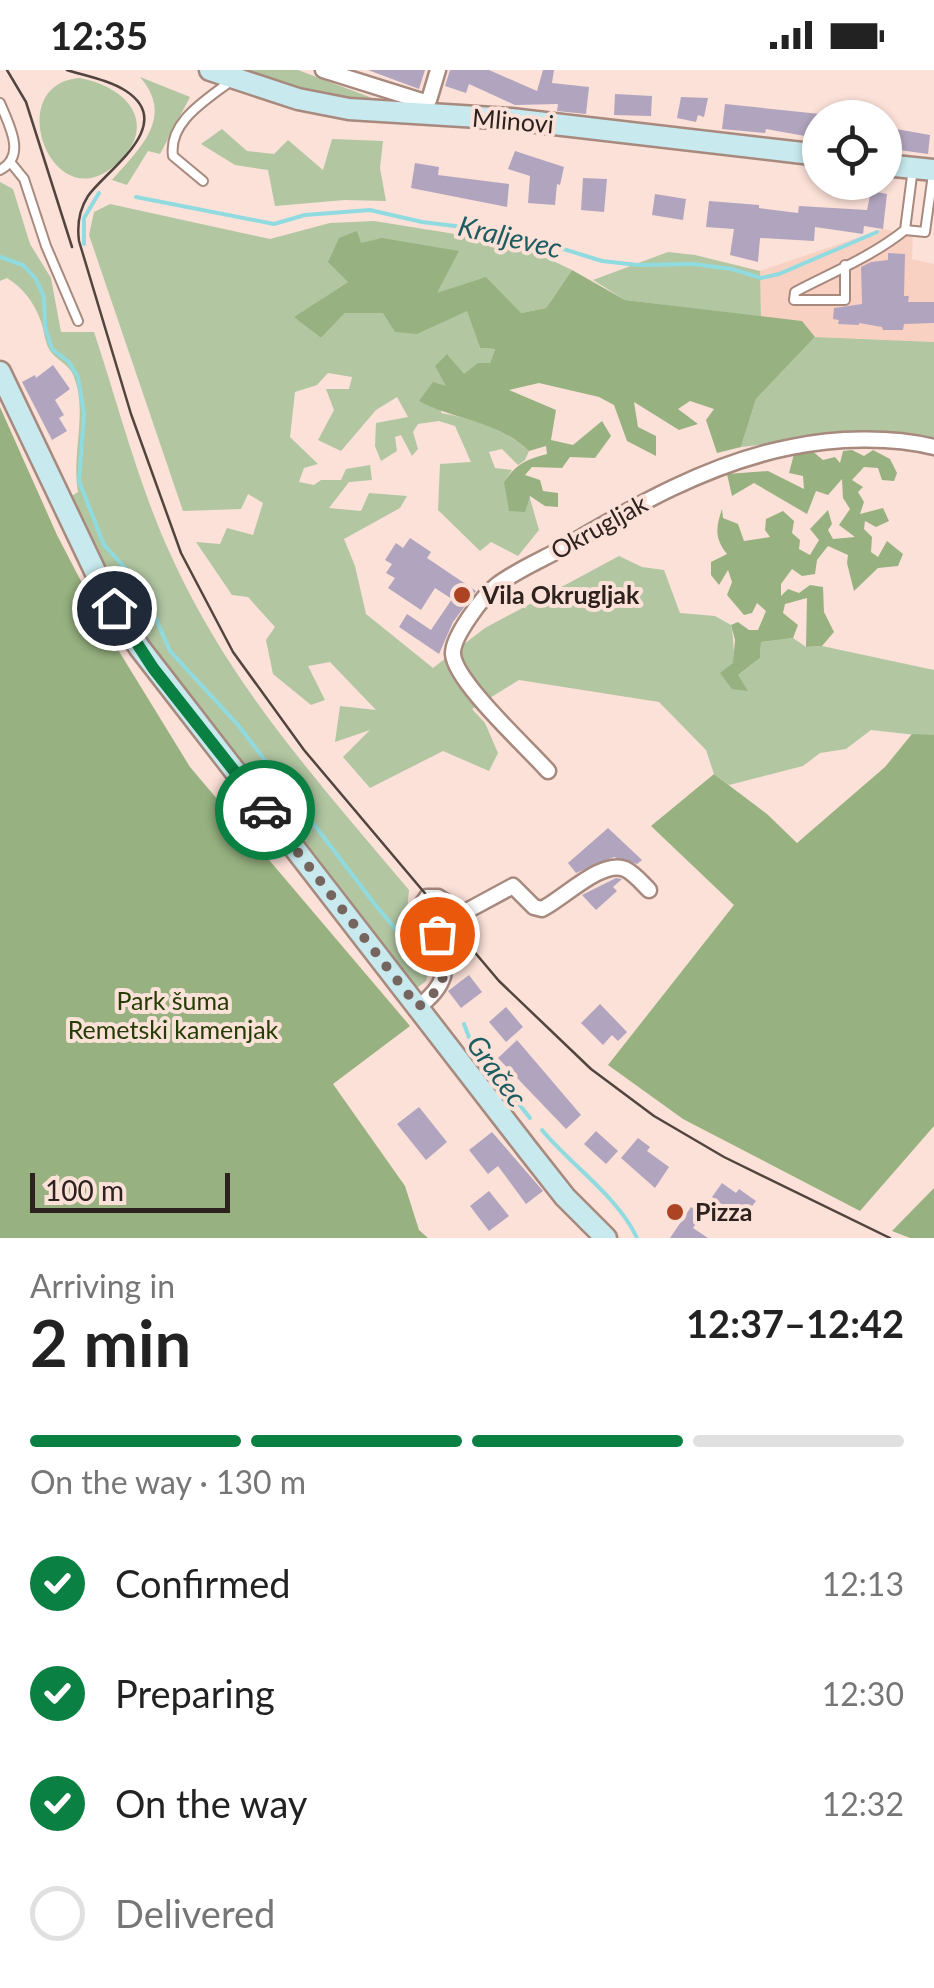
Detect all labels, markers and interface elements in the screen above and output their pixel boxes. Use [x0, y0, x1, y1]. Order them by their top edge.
text: 12:35 [50, 12, 148, 58]
map controls [802, 100, 902, 200]
button: locate [802, 100, 902, 200]
street label: Mlinovi [471, 102, 555, 139]
water label: Kraljevec [455, 208, 566, 264]
street label: Okrugljak [545, 487, 652, 565]
pin [72, 566, 157, 651]
place label: Vila Okrugljak [481, 579, 640, 609]
icon: home [87, 581, 142, 636]
marker: Vila Okrugljak [451, 584, 473, 606]
courier [215, 760, 315, 860]
icon: car [238, 783, 293, 838]
pin [395, 892, 480, 977]
icon: bag [410, 907, 465, 962]
park label: Park šuma Remetski kamenjak [68, 985, 279, 1044]
water label: Gračec [460, 1028, 535, 1113]
scale bar [30, 1168, 230, 1212]
text: 100 m [45, 1173, 124, 1207]
place label: Pizza [695, 1196, 752, 1226]
marker: Pizza [664, 1201, 686, 1223]
text: Arriving in [30, 1266, 175, 1305]
text: 12:37–12:42 [686, 1300, 904, 1346]
text: 2 min [30, 1303, 191, 1381]
text: On the way · 130 m [30, 1462, 306, 1501]
icon: check [30, 1556, 85, 1611]
text: Confirmed [115, 1560, 291, 1606]
text: 12:13 [822, 1564, 904, 1603]
icon: check [30, 1666, 85, 1721]
text: Preparing [115, 1670, 275, 1716]
text: 12:30 [822, 1674, 904, 1713]
icon: check [30, 1776, 85, 1831]
text: On the way [115, 1780, 307, 1826]
text: 12:32 [822, 1784, 904, 1823]
text: Delivered [115, 1890, 275, 1936]

